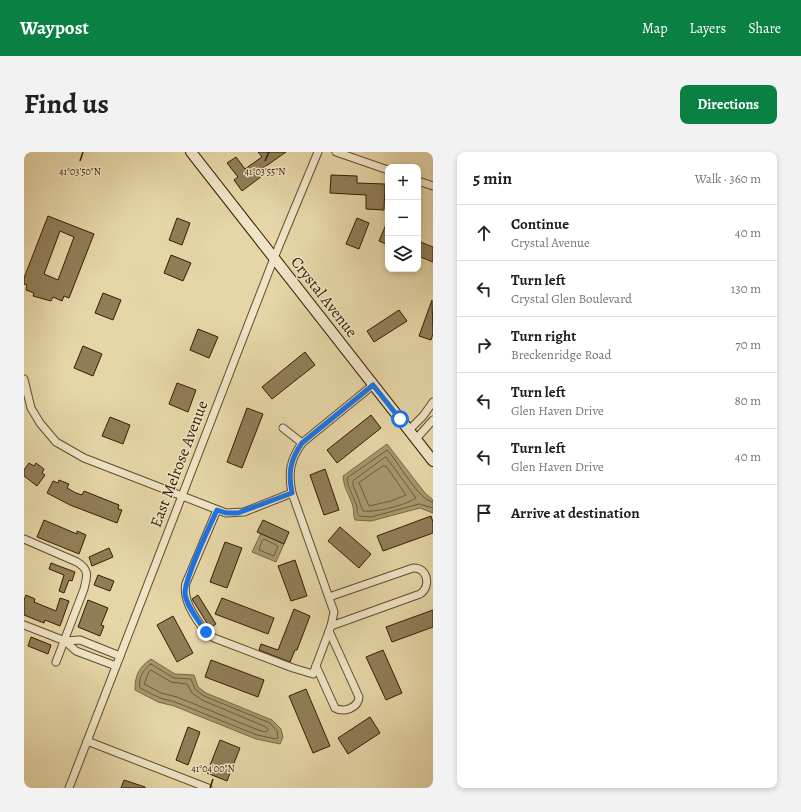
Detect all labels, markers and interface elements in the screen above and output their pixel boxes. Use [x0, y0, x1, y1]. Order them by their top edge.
text: Waypost [20, 15, 89, 41]
text: Map [642, 19, 668, 38]
text: Layers [690, 19, 726, 38]
text: Share [748, 19, 781, 38]
text: Find us [24, 85, 109, 123]
button: Directions [680, 85, 777, 124]
map controls [385, 164, 421, 272]
button: + [385, 164, 421, 200]
text: 41°03'50"N [59, 165, 101, 178]
text: 41°03'55"N [245, 165, 286, 178]
text: 5 min [473, 167, 512, 190]
text: Walk · 360 m [695, 170, 761, 187]
button: − [385, 200, 421, 236]
text: Continue [511, 214, 569, 234]
icon: ahead [473, 222, 495, 244]
text: 40 m [735, 224, 761, 241]
text: Crystal Avenue [511, 234, 590, 251]
button: layers [385, 236, 421, 272]
street label: Crystal Avenue [285, 252, 363, 342]
text: Turn left [511, 270, 566, 290]
icon: left [473, 278, 495, 300]
text: 130 m [731, 280, 761, 297]
text: Crystal Glen Boulevard [511, 290, 632, 307]
text: Turn right [511, 326, 576, 346]
icon: right [473, 334, 495, 356]
text: 70 m [735, 336, 761, 353]
text: Breckenridge Road [511, 346, 612, 363]
text: Turn left [511, 382, 566, 402]
icon: left [473, 390, 495, 412]
text: 80 m [734, 392, 761, 409]
street label: East Melrose Avenue [145, 397, 213, 531]
text: Glen Haven Drive [511, 402, 604, 419]
route start [391, 410, 409, 428]
text: Turn left [511, 438, 566, 458]
icon: left [473, 446, 495, 468]
text: 40 m [735, 448, 761, 465]
text: Glen Haven Drive [511, 458, 604, 475]
icon: arrive [473, 502, 495, 524]
text: Arrive at destination [511, 503, 640, 523]
route end [197, 623, 215, 641]
text: 41°04'00"N [191, 762, 235, 775]

